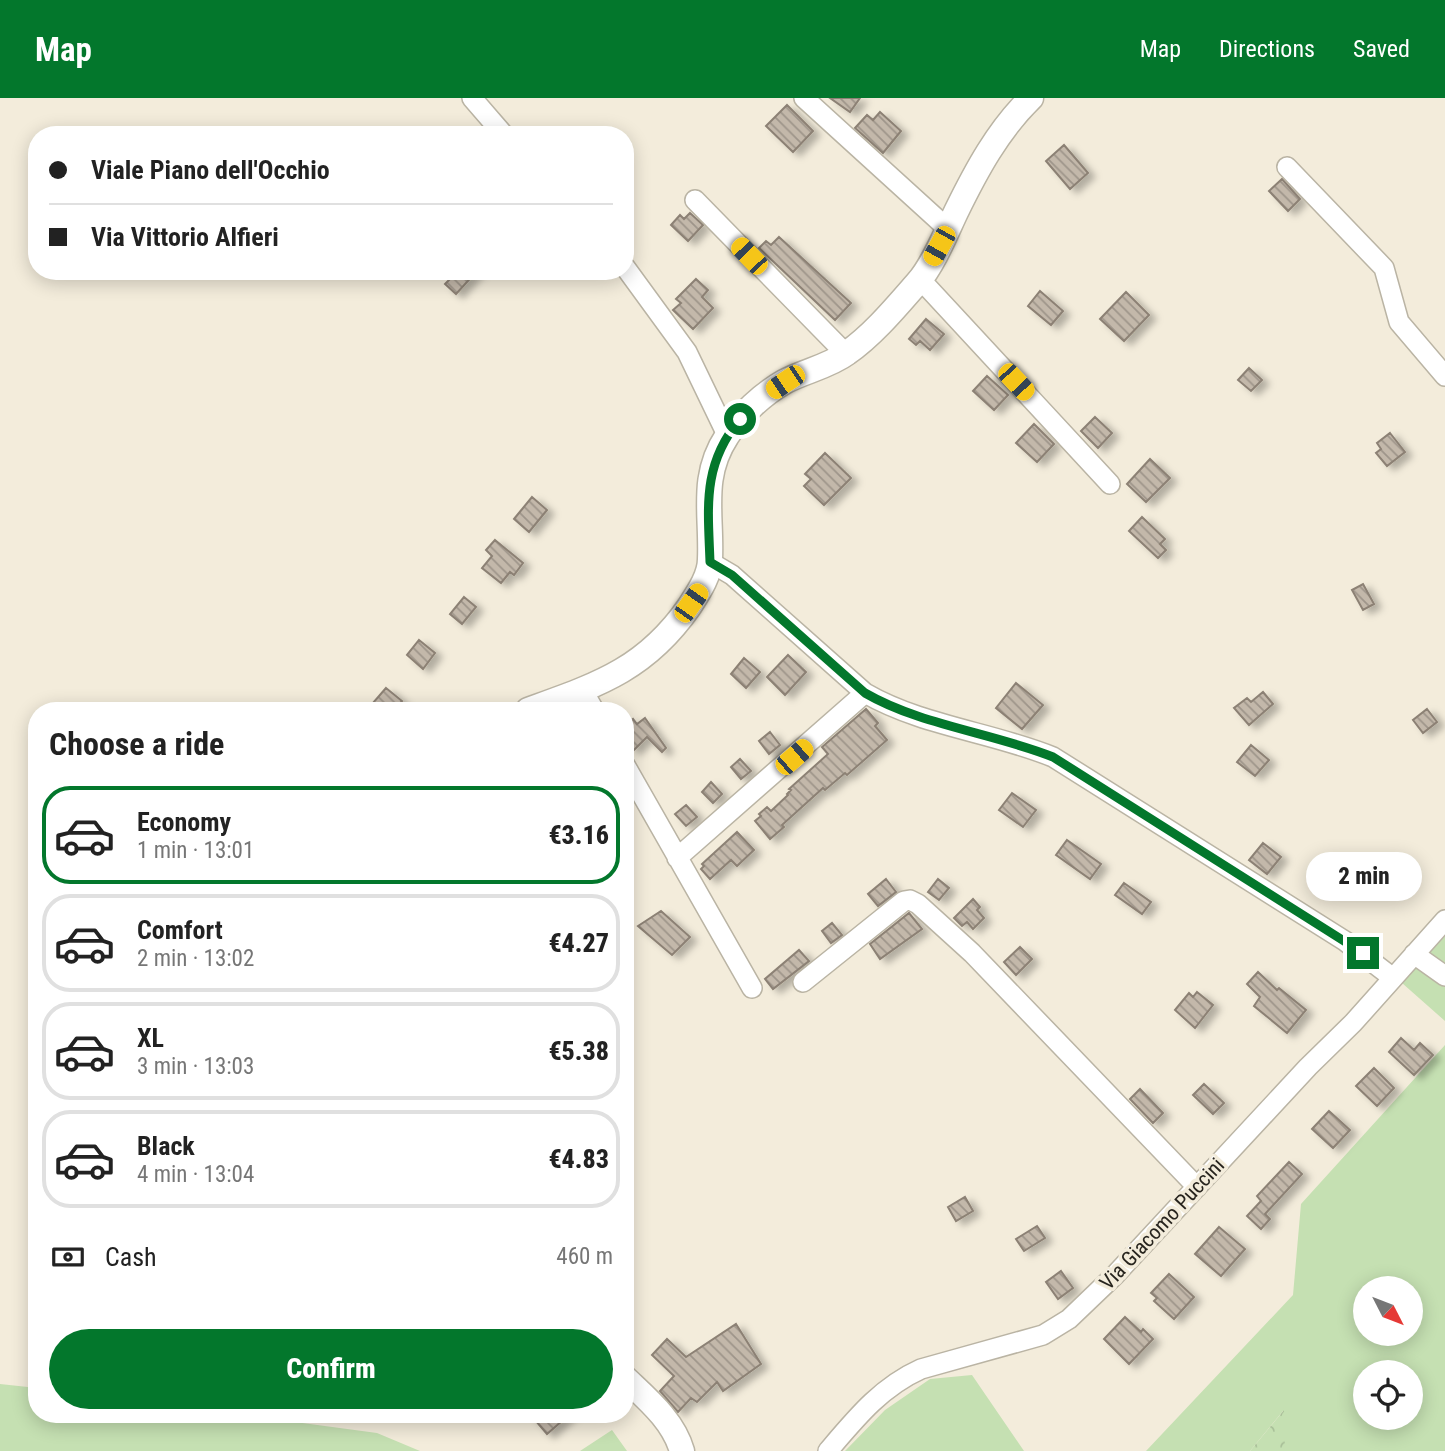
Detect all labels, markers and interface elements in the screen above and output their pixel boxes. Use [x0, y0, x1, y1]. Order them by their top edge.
text: Map [35, 30, 92, 69]
text: Map [1140, 35, 1181, 63]
text: Directions [1219, 35, 1315, 63]
text: Saved [1353, 35, 1410, 63]
text: Viale Piano dell'Occhio [91, 155, 330, 185]
text: Via Vittorio Alfieri [91, 222, 279, 252]
car [920, 223, 959, 269]
car [727, 234, 772, 278]
car [994, 359, 1039, 405]
car [762, 362, 809, 402]
route start [724, 403, 756, 435]
car [671, 580, 712, 626]
text: Choose a ride [49, 725, 224, 763]
car [772, 735, 817, 779]
icon: car [53, 804, 116, 867]
text: Economy [137, 807, 231, 837]
text: €3.16 [548, 820, 609, 850]
text: 1 min · 13:01 [137, 837, 254, 864]
callout: 2 min [1305, 852, 1421, 900]
text: 2 min [1338, 863, 1390, 890]
icon: car [53, 912, 116, 975]
text: Comfort [137, 915, 223, 945]
text: €4.27 [548, 928, 609, 958]
route end [1347, 937, 1379, 969]
text: 2 min · 13:02 [137, 945, 254, 972]
icon: car [53, 1020, 116, 1083]
text: XL [137, 1023, 164, 1053]
text: €5.38 [548, 1036, 609, 1066]
text: 3 min · 13:03 [137, 1053, 254, 1080]
icon: car [53, 1128, 116, 1191]
text: Black [137, 1131, 195, 1161]
text: €4.83 [548, 1144, 609, 1174]
street label: Via Giacomo Puccini [1095, 1153, 1229, 1295]
text: 4 min · 13:04 [137, 1161, 254, 1188]
icon: cash [49, 1238, 87, 1276]
text: Cash [105, 1242, 157, 1272]
text: 460 m [556, 1243, 613, 1270]
north arrow [1353, 1276, 1423, 1346]
map controls [1353, 1276, 1423, 1430]
button: Confirm [49, 1329, 613, 1409]
button: locate [1353, 1360, 1423, 1430]

